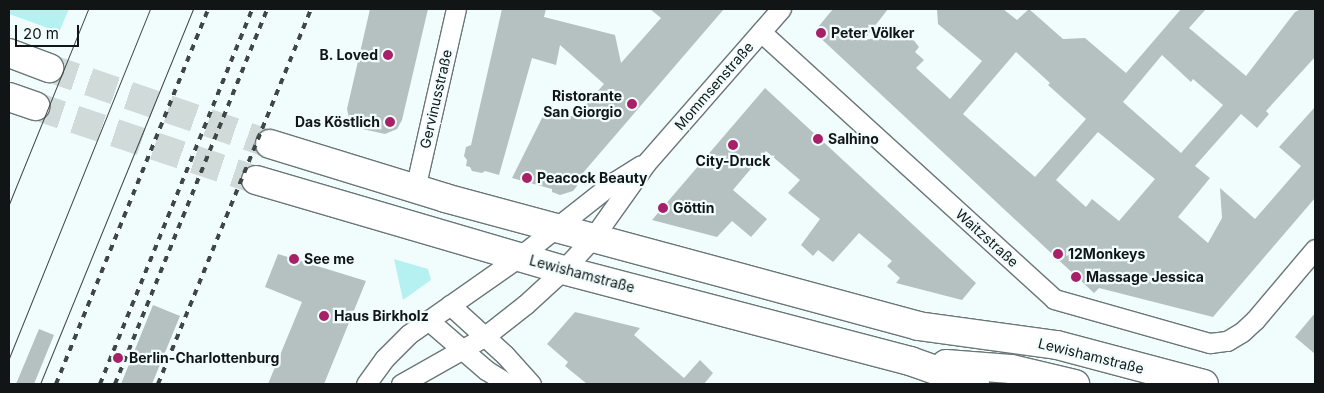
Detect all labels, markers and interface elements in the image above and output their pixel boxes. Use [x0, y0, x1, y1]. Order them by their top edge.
scale bar [18, 15, 81, 47]
text: 20 m [23, 24, 59, 43]
place label: Peter Völker [831, 25, 914, 41]
marker: Peter Völker [815, 27, 827, 39]
street label: Mommsenstraße [671, 38, 757, 134]
place label: B. Loved [319, 47, 378, 63]
street label: Gervinusstraße [416, 48, 456, 150]
marker: B. Loved [382, 49, 394, 61]
place label: Ristorante San Giorgio [543, 88, 622, 120]
marker: Ristorante San Giorgio [626, 98, 638, 110]
place label: Das Köstlich [295, 114, 380, 130]
marker: Das Köstlich [384, 116, 396, 128]
place label: Salhino [828, 131, 879, 147]
marker: Salhino [812, 133, 824, 145]
marker: City-Druck [727, 139, 739, 151]
place label: City-Druck [696, 153, 770, 169]
place label: Peacock Beauty [537, 170, 648, 186]
marker: Peacock Beauty [521, 172, 533, 184]
place label: Göttin [673, 200, 714, 216]
marker: Göttin [657, 202, 669, 214]
street label: Waitzstraße [952, 205, 1022, 271]
place label: 12Monkeys [1068, 246, 1145, 262]
marker: 12Monkeys [1052, 248, 1064, 260]
place label: See me [304, 251, 354, 267]
street label: Lewishamstraße [527, 252, 637, 296]
marker: See me [288, 253, 300, 265]
place label: Massage Jessica [1086, 269, 1204, 285]
marker: Massage Jessica [1070, 271, 1082, 283]
place label: Haus Birkholz [334, 308, 429, 324]
marker: Haus Birkholz [318, 310, 330, 322]
street label: Lewishamstraße [1036, 335, 1146, 377]
place label: Berlin-Charlottenburg [129, 350, 279, 366]
marker: Berlin-Charlottenburg [111, 351, 125, 365]

